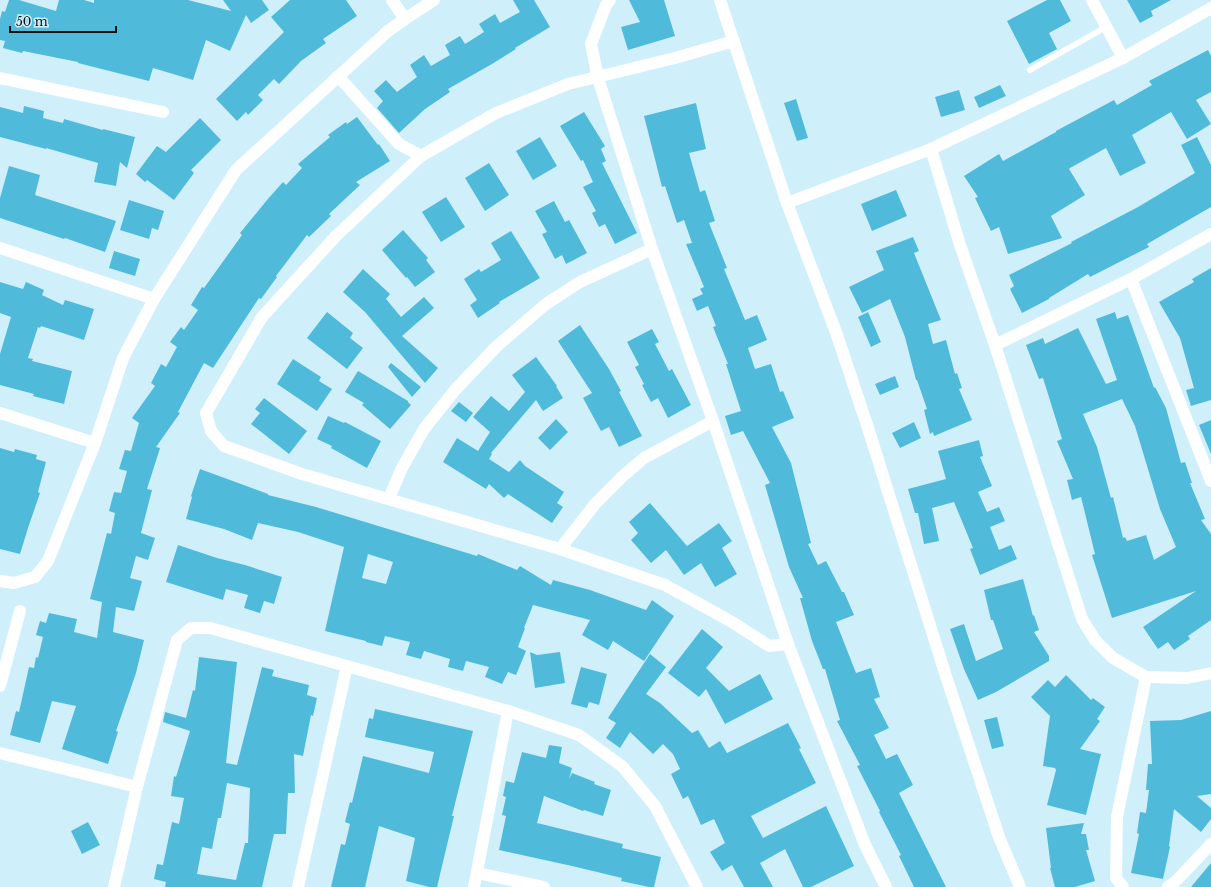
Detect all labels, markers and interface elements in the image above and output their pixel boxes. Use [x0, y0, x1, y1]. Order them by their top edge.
scale bar [10, 8, 116, 34]
text: 50 m [16, 14, 48, 29]

